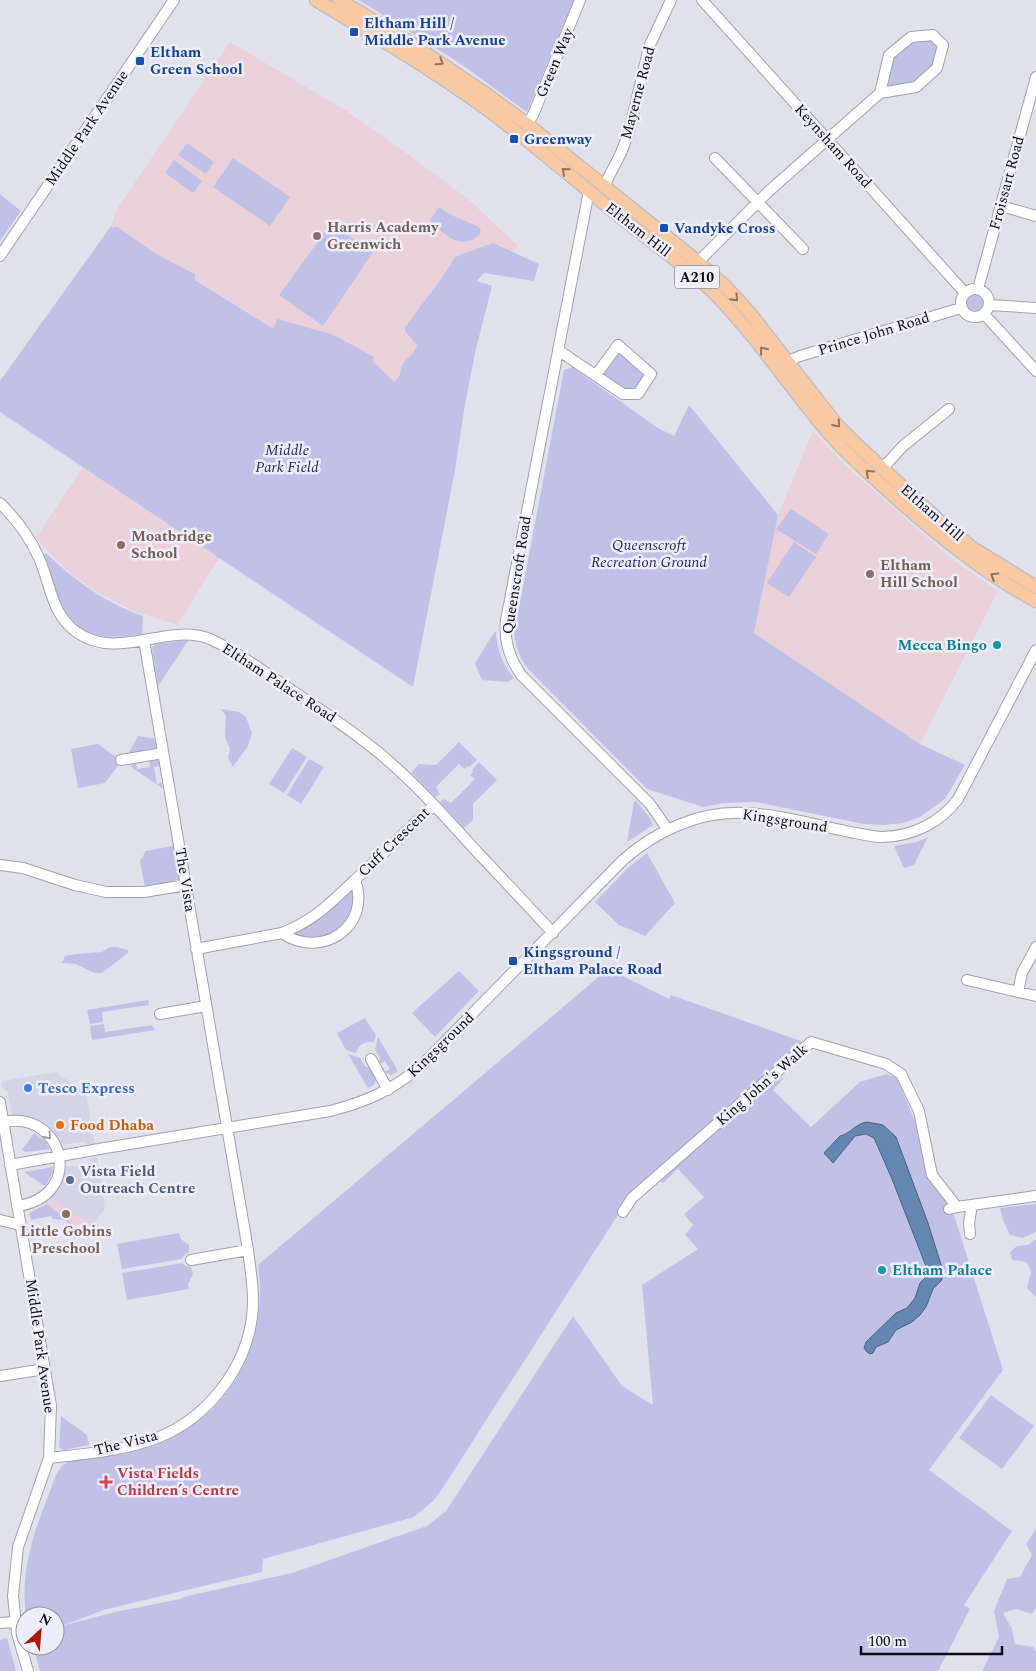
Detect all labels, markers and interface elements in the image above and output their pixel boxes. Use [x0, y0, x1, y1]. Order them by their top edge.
place label: Eltham Hill / Middle Park Avenue [364, 12, 506, 52]
street label: Green Way [530, 24, 580, 101]
marker: Eltham Hill / Middle Park Avenue [348, 26, 360, 38]
place label: Eltham Green School [150, 41, 243, 81]
street label: Mayerne Road [615, 44, 661, 142]
marker: Eltham Green School [134, 55, 146, 67]
one-way arrow [434, 56, 444, 65]
street label: Middle Park Avenue [40, 65, 134, 191]
street label: Keynsham Road [789, 99, 877, 193]
place label: Greenway [524, 128, 593, 151]
marker: Greenway [508, 133, 520, 145]
street label: Froissart Road [983, 133, 1031, 233]
one-way arrow [562, 169, 571, 177]
street label: Eltham Hill [600, 197, 676, 263]
place label: Harris Academy Greenwich [327, 216, 439, 256]
place label: Vandyke Cross [674, 217, 775, 240]
marker: Vandyke Cross [658, 222, 670, 234]
marker: Harris Academy Greenwich [311, 230, 323, 242]
road number: A210 [674, 266, 720, 288]
one-way arrow [729, 292, 738, 301]
street label: Prince John Road [815, 306, 933, 362]
one-way arrow [760, 347, 768, 356]
one-way arrow [831, 419, 840, 428]
park label: Middle Park Field [255, 439, 319, 479]
one-way arrow [865, 470, 874, 479]
street label: Eltham Hill [895, 479, 969, 547]
street label: Queenscroft Road [496, 514, 538, 636]
place label: Moatbridge School [131, 525, 212, 565]
park label: Queenscroft Recreation Ground [591, 534, 707, 574]
marker: Moatbridge School [115, 539, 127, 551]
place label: Eltham Hill School [880, 554, 958, 594]
marker: Eltham Hill School [864, 568, 876, 580]
one-way arrow [991, 573, 1000, 582]
place label: Mecca Bingo [897, 634, 987, 657]
street label: Eltham Palace Road [217, 637, 341, 729]
marker: Mecca Bingo [991, 639, 1003, 651]
street label: Cuff Crescent [353, 802, 435, 882]
street label: Kingsground [741, 803, 829, 839]
street label: The Vista [169, 846, 202, 914]
place label: Kingsground / Eltham Palace Road [523, 941, 663, 981]
marker: Kingsground / Eltham Palace Road [507, 955, 519, 967]
street label: Kingsground [402, 1007, 480, 1083]
street label: King John's Walk [711, 1038, 813, 1132]
place label: Tesco Express [38, 1077, 135, 1100]
marker: Tesco Express [22, 1082, 34, 1094]
place label: Food Dhaba [70, 1114, 154, 1137]
marker: Food Dhaba [54, 1119, 66, 1131]
one-way arrow [42, 1130, 51, 1139]
place label: Vista Field Outreach Centre [80, 1160, 195, 1200]
marker: Vista Field Outreach Centre [64, 1174, 76, 1186]
marker: Little Gobins Preschool [60, 1208, 72, 1220]
place label: Little Gobins Preschool [20, 1220, 112, 1260]
place label: Eltham Palace [892, 1259, 992, 1282]
marker: Eltham Palace [876, 1264, 888, 1276]
street label: Middle Park Avenue [19, 1277, 61, 1415]
street label: The Vista [92, 1424, 161, 1462]
place label: Vista Fields Children’s Centre [117, 1462, 239, 1502]
marker: Vista Fields Children’s Centre [99, 1475, 113, 1489]
north arrow [15, 1606, 65, 1656]
text: N [36, 1608, 55, 1632]
scale bar [861, 1624, 1002, 1656]
text: 100 m [868, 1630, 907, 1653]

